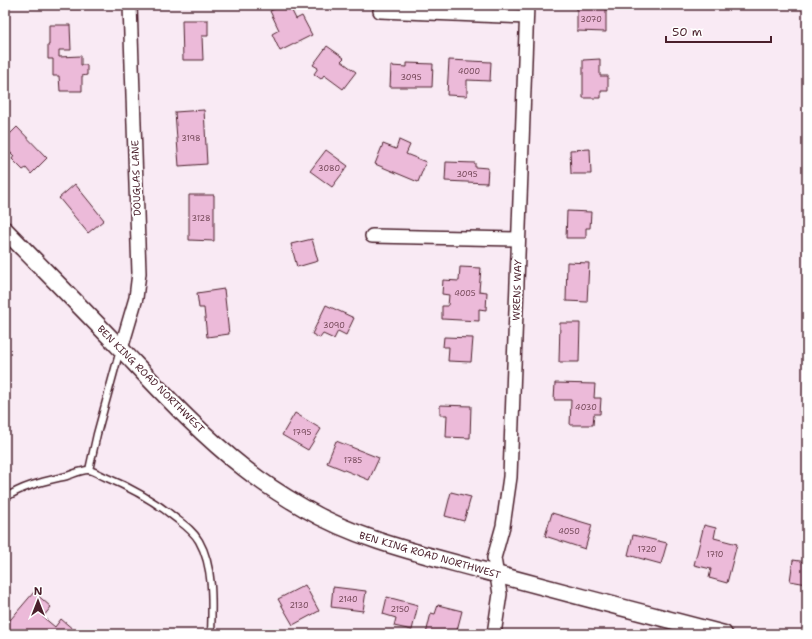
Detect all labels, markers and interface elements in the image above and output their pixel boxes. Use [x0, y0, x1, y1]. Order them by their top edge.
house number: 3070 [580, 14, 602, 25]
scale bar [666, 18, 771, 44]
text: 50 m [672, 24, 702, 40]
house number: 4000 [458, 66, 480, 77]
house number: 3095 [400, 72, 422, 83]
house number: 3198 [181, 133, 201, 144]
street label: DOUGLAS LANE [128, 140, 144, 216]
house number: 3080 [318, 163, 340, 174]
house number: 3095 [456, 169, 478, 180]
house number: 3128 [191, 213, 211, 224]
street label: WRENS WAY [509, 259, 525, 321]
house number: 4005 [454, 288, 476, 299]
house number: 3090 [323, 320, 345, 331]
street label: BEN KING ROAD NORTHWEST [95, 323, 207, 435]
house number: 4030 [575, 402, 597, 413]
house number: 1795 [293, 427, 311, 438]
house number: 1785 [344, 455, 362, 466]
house number: 4050 [558, 526, 580, 537]
street label: BEN KING ROAD NORTHWEST [358, 529, 502, 581]
house number: 1720 [638, 544, 656, 555]
house number: 1710 [707, 549, 723, 560]
north arrow [18, 581, 58, 621]
text: N [34, 584, 43, 599]
house number: 2140 [338, 594, 358, 605]
house number: 2130 [289, 600, 309, 611]
house number: 2150 [391, 604, 409, 615]

